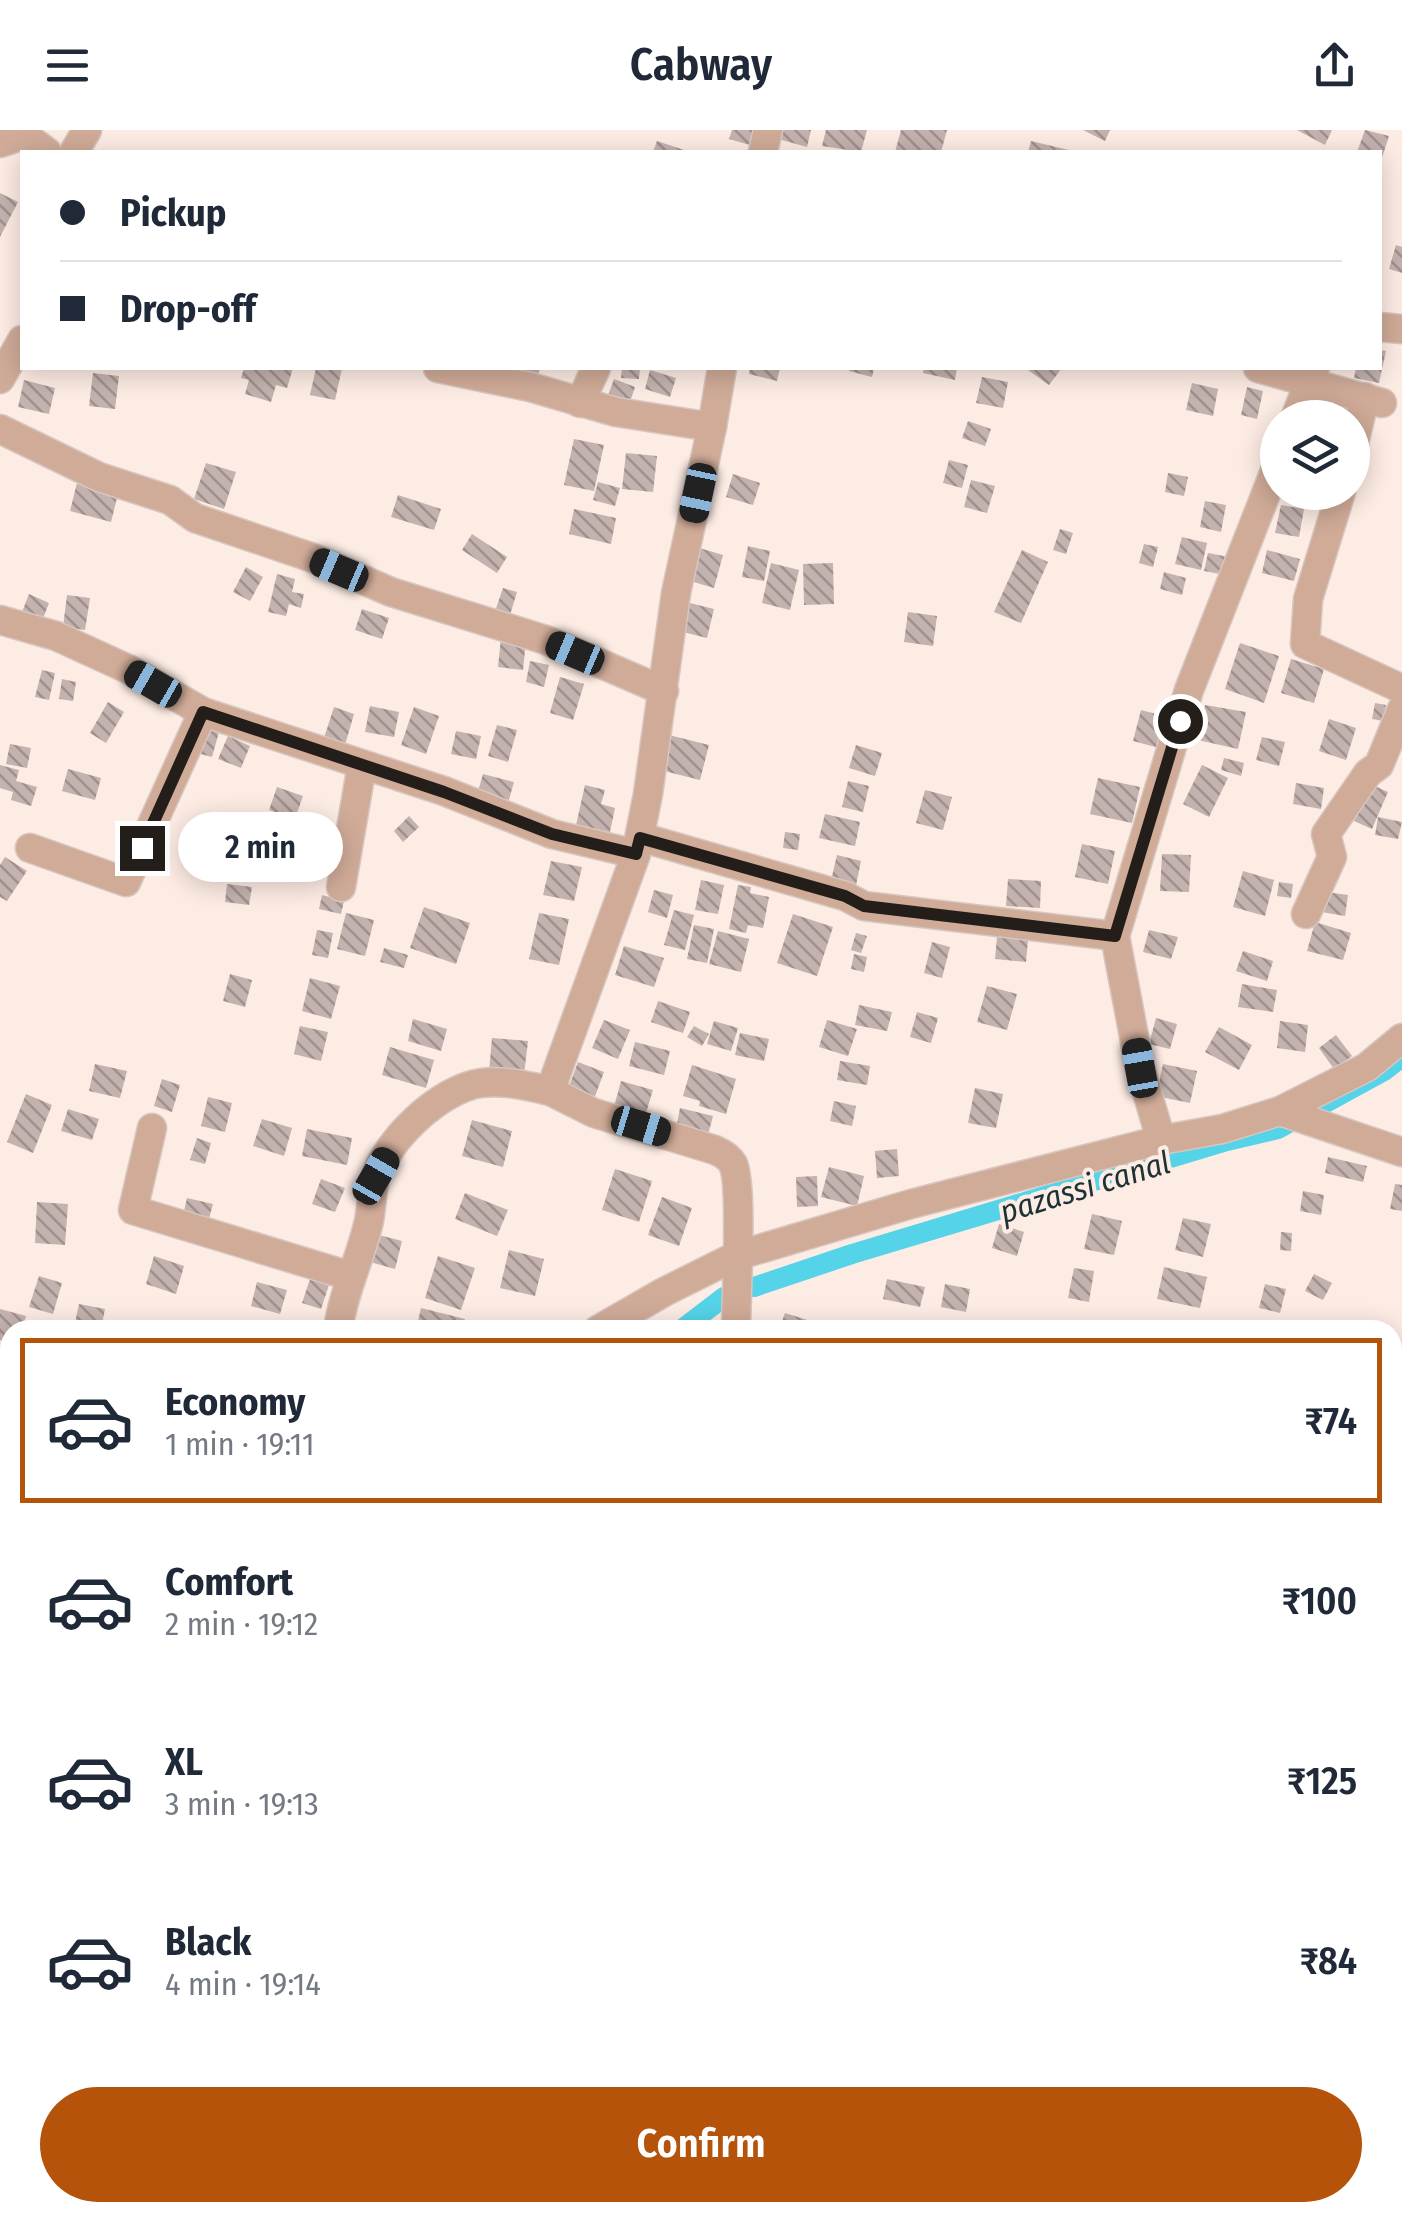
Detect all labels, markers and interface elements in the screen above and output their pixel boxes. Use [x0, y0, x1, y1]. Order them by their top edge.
icon: menu [40, 38, 95, 93]
text: Cabway [630, 38, 772, 92]
icon: share [1307, 38, 1362, 93]
text: Pickup [120, 190, 226, 236]
text: Drop-off [120, 286, 256, 332]
map controls [1260, 400, 1370, 510]
button: layers [1260, 400, 1370, 510]
car [677, 461, 719, 525]
car [306, 544, 372, 596]
car [542, 627, 608, 679]
car [120, 656, 186, 712]
route start [1158, 699, 1203, 744]
callout: 2 min [177, 813, 342, 883]
route end [120, 826, 165, 871]
text: 2 min [225, 828, 296, 866]
car [1120, 1036, 1160, 1100]
car [608, 1103, 674, 1149]
car [348, 1143, 404, 1209]
water label: pazassi canal [995, 1143, 1175, 1231]
icon: car [45, 1376, 135, 1466]
text: Economy [165, 1379, 305, 1425]
text: ₹74 [1304, 1398, 1357, 1444]
text: 1 min · 19:11 [165, 1425, 314, 1463]
icon: car [45, 1556, 135, 1646]
text: Comfort [165, 1559, 293, 1605]
text: ₹100 [1282, 1578, 1357, 1624]
text: 2 min · 19:12 [165, 1605, 318, 1643]
icon: car [45, 1736, 135, 1826]
text: XL [165, 1739, 203, 1785]
text: ₹125 [1287, 1758, 1357, 1804]
text: 3 min · 19:13 [165, 1785, 319, 1823]
icon: car [45, 1916, 135, 2006]
text: Black [165, 1919, 251, 1965]
text: ₹84 [1300, 1938, 1357, 1984]
text: 4 min · 19:14 [165, 1965, 321, 2003]
button: Confirm [40, 2087, 1362, 2202]

